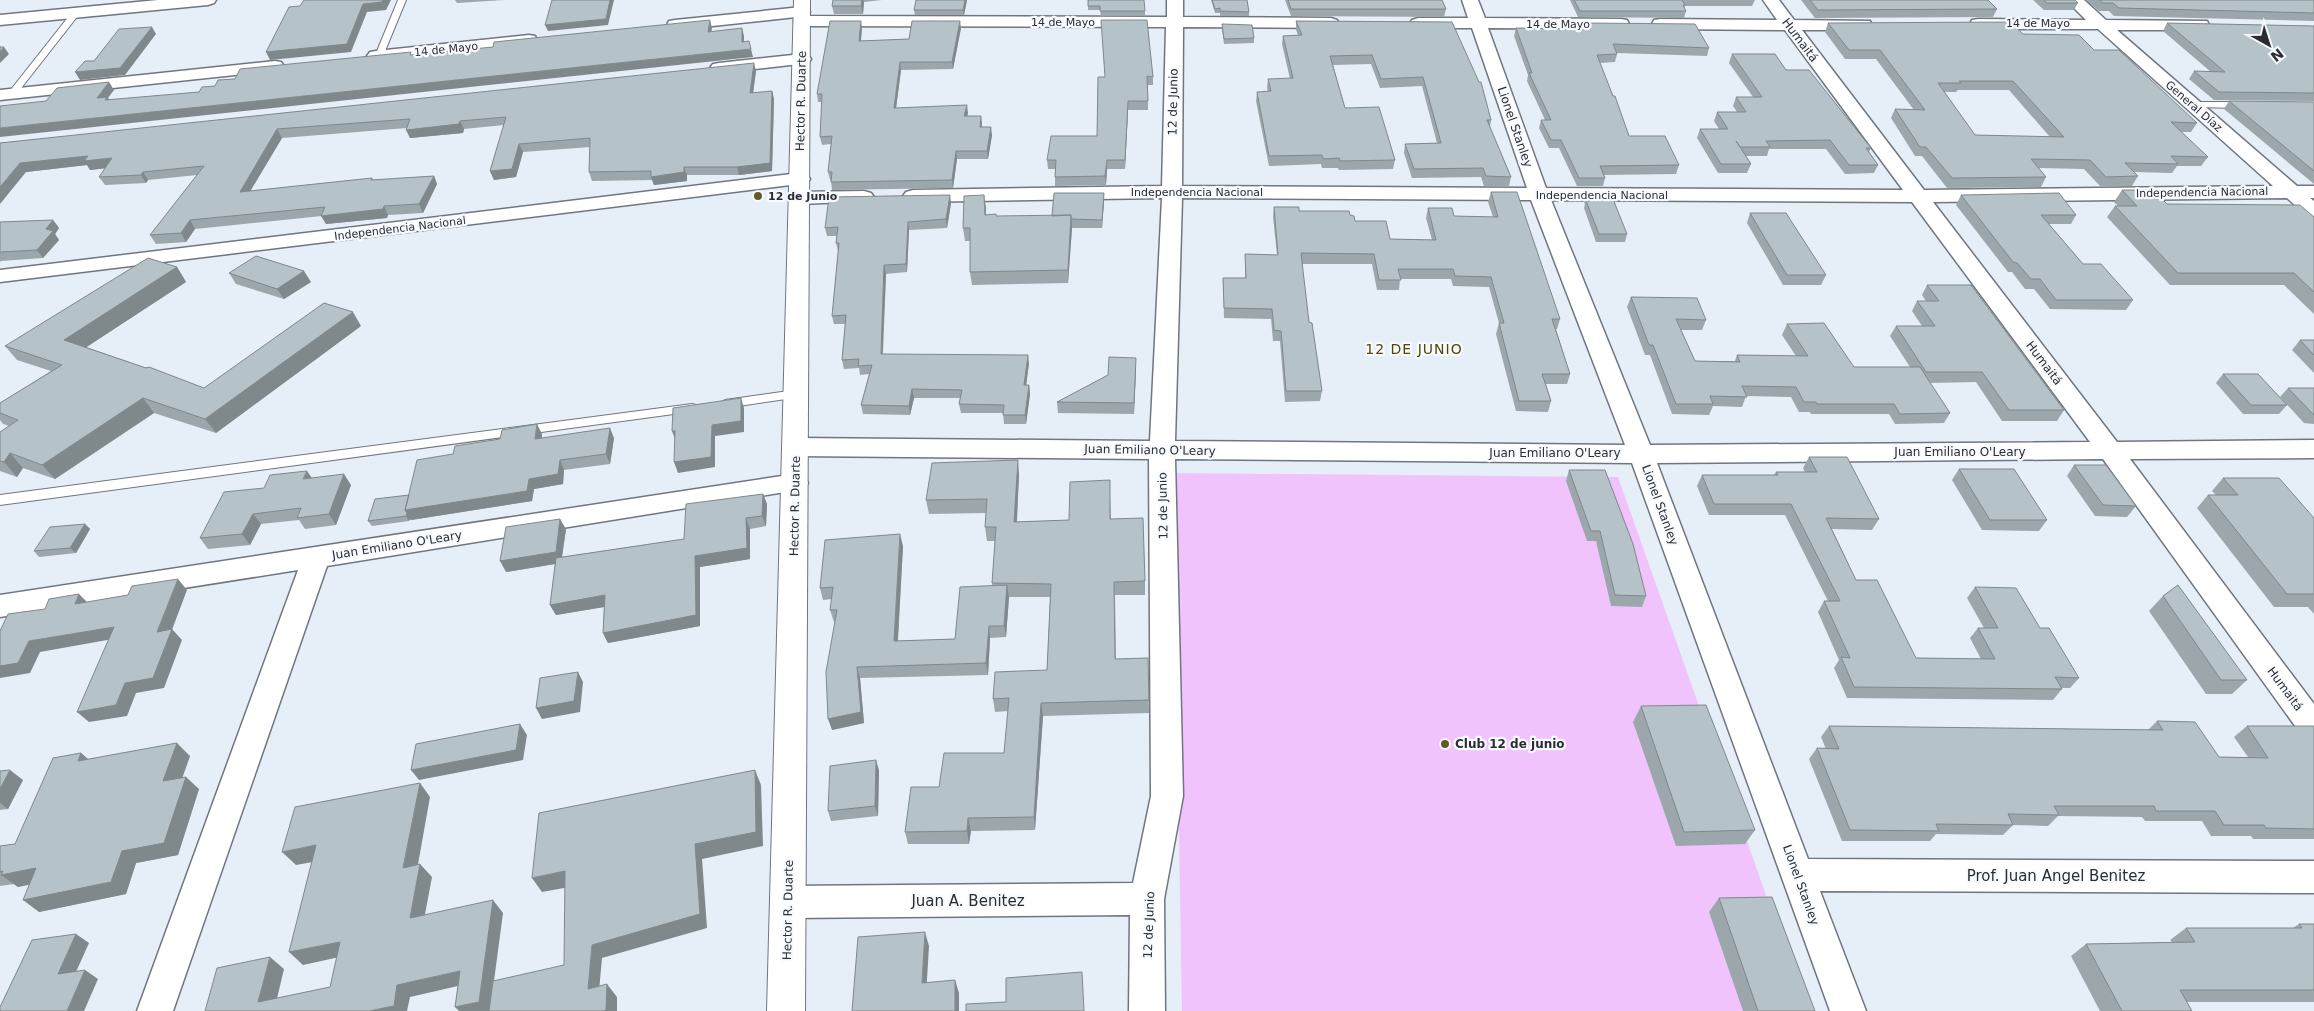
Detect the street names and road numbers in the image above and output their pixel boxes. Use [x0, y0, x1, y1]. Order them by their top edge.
street label: Humaitá [1779, 15, 1821, 65]
street label: 14 de Mayo [1031, 16, 1095, 29]
street label: 14 de Mayo [2006, 17, 2070, 30]
street label: 14 de Mayo [1526, 18, 1590, 31]
street label: 14 de Mayo [413, 40, 479, 59]
street label: Hector R. Duarte [793, 51, 809, 151]
street label: 12 de Junio [1165, 68, 1181, 136]
street label: General Díaz [2163, 78, 2225, 135]
street label: Lionel Stanley [1495, 85, 1535, 169]
street label: Independencia Nacional [2136, 185, 2268, 200]
street label: Independencia Nacional [1131, 186, 1263, 199]
street label: Independencia Nacional [1536, 189, 1668, 202]
street label: Independencia Nacional [334, 214, 467, 243]
street label: Humaitá [2023, 338, 2065, 388]
street label: Juan Emiliano O'Leary [1083, 442, 1216, 458]
street label: Juan Emiliano O'Leary [1893, 445, 2026, 459]
street label: Juan Emiliano O'Leary [1488, 446, 1621, 460]
street label: Hector R. Duarte [787, 456, 803, 556]
street label: Lionel Stanley [1639, 463, 1681, 547]
street label: 12 de Junio [1155, 472, 1171, 540]
street label: Juan Emiliano O'Leary [330, 528, 463, 562]
street label: Humaitá [2264, 664, 2306, 714]
street label: Lionel Stanley [1780, 843, 1822, 927]
street label: Hector R. Duarte [780, 860, 796, 960]
street label: Prof. Juan Angel Benitez [1967, 867, 2145, 885]
street label: 12 de Junio [1141, 891, 1157, 959]
street label: Juan A. Benitez [910, 892, 1025, 910]

